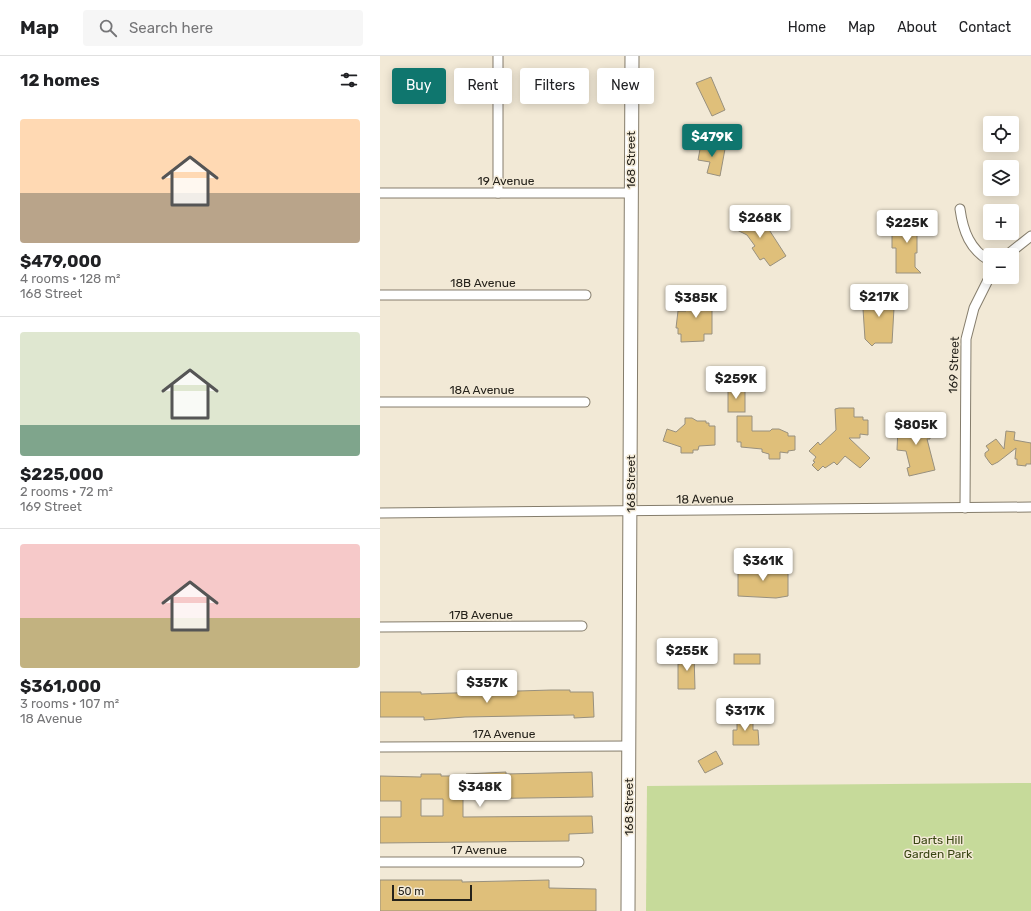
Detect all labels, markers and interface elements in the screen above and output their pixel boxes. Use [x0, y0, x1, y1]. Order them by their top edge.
search box [83, 10, 363, 46]
text: Map [20, 16, 59, 39]
icon: search [97, 17, 119, 39]
text: Search here [129, 19, 213, 37]
text: Home [788, 19, 826, 36]
text: Map [848, 19, 875, 36]
text: About [897, 19, 937, 36]
text: Contact [959, 19, 1011, 36]
chip: Buy [392, 68, 446, 104]
chip: Rent [454, 68, 512, 104]
chip: Filters [520, 68, 589, 104]
chip: New [597, 68, 654, 104]
icon: filters [338, 69, 360, 91]
text: 12 homes [20, 70, 100, 90]
map controls [983, 116, 1019, 284]
button: locate [983, 116, 1019, 152]
pin: $479K [684, 124, 740, 158]
text: $479K [691, 129, 733, 144]
street label: 168 Street [624, 131, 638, 189]
icon: home [154, 145, 226, 217]
button: layers [983, 160, 1019, 196]
street label: 19 Avenue [478, 174, 535, 188]
button: + [983, 204, 1019, 240]
pin: $268K [732, 205, 788, 239]
text: $268K [738, 210, 782, 225]
pin: $225K [879, 210, 935, 244]
text: $225K [886, 215, 928, 230]
button: − [983, 248, 1019, 284]
text: $479,000 [20, 251, 102, 271]
text: 4 rooms · 128 m² [20, 271, 120, 286]
street label: 18B Avenue [450, 276, 516, 290]
pin: $217K [851, 284, 907, 318]
pin: $385K [668, 285, 724, 319]
text: 168 Street [20, 286, 82, 301]
text: $217K [859, 289, 899, 304]
text: $385K [674, 290, 718, 305]
street label: 169 Street [946, 336, 962, 394]
icon: home [154, 358, 226, 430]
pin: $259K [708, 366, 764, 400]
text: $259K [715, 371, 757, 386]
street label: 18A Avenue [449, 383, 515, 397]
pin: $805K [888, 412, 944, 446]
text: $805K [894, 417, 938, 432]
street label: 168 Street [624, 455, 638, 513]
text: $225,000 [20, 464, 104, 484]
text: 2 rooms · 72 m² [20, 484, 113, 499]
street label: 18 Avenue [676, 491, 734, 507]
text: 169 Street [20, 499, 82, 514]
pin: $361K [735, 548, 791, 582]
text: $361K [743, 553, 783, 568]
icon: home [154, 570, 226, 642]
street label: 17B Avenue [449, 608, 513, 622]
pin: $255K [659, 638, 715, 672]
text: $255K [666, 643, 708, 658]
pin: $357K [459, 670, 515, 704]
text: $357K [466, 675, 508, 690]
text: $361,000 [20, 676, 101, 696]
text: 3 rooms · 107 m² [20, 696, 119, 711]
pin: $317K [717, 698, 773, 732]
text: $317K [725, 703, 765, 718]
text: 18 Avenue [20, 711, 82, 726]
street label: 17A Avenue [472, 727, 536, 741]
pin: $348K [452, 774, 508, 808]
street label: 168 Street [622, 778, 636, 836]
text: $348K [458, 779, 502, 794]
park label: Darts Hill Garden Park [904, 833, 973, 861]
street label: 17 Avenue [451, 843, 507, 857]
scale bar [392, 883, 472, 902]
text: 50 m [398, 885, 424, 898]

